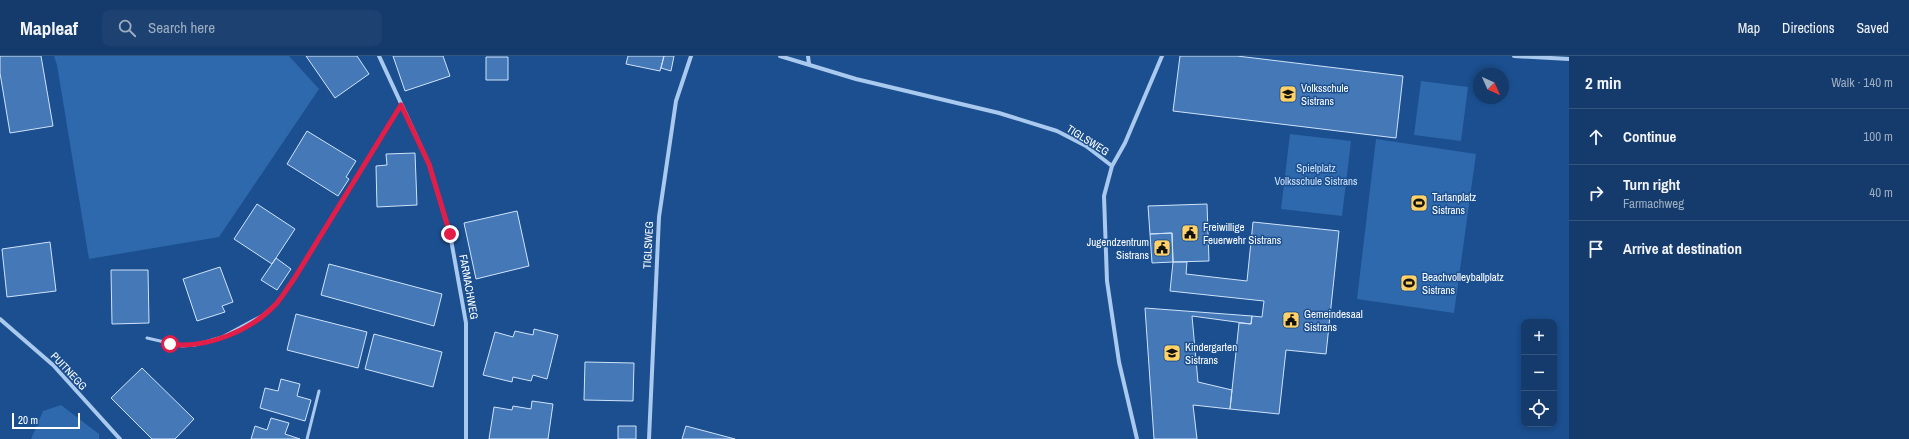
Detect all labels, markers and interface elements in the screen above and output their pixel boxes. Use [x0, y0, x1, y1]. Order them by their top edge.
search box [102, 10, 382, 46]
text: Mapleaf [20, 15, 78, 41]
icon: search [116, 17, 138, 39]
text: Search here [148, 17, 215, 38]
text: Map [1738, 19, 1760, 37]
text: Directions [1782, 19, 1834, 37]
text: Saved [1856, 19, 1889, 37]
north arrow [1473, 68, 1509, 104]
text: 2 min [1585, 71, 1621, 94]
text: Walk · 140 m [1831, 74, 1893, 91]
place label: Volksschule Sistrans [1301, 81, 1349, 108]
school or university icon: Volksschule Sistrans [1278, 84, 1298, 104]
street label: TIGLSWEG [1064, 121, 1112, 159]
icon: ahead [1585, 126, 1607, 148]
text: Continue [1623, 126, 1676, 147]
text: 100 m [1863, 128, 1893, 145]
park label: Spielplatz Volksschule Sistrans [1274, 161, 1358, 188]
text: Turn right [1623, 174, 1680, 195]
icon: right [1585, 182, 1607, 204]
text: 40 m [1869, 184, 1893, 201]
place label: Tartanplatz Sistrans [1432, 190, 1477, 217]
sports icon: Tartanplatz Sistrans [1409, 193, 1429, 213]
text: Farmachweg [1623, 195, 1684, 212]
place label: Freiwillige Feuerwehr Sistrans [1203, 220, 1282, 247]
street label: TIGLSWEG [640, 221, 656, 269]
public building icon: Freiwillige Feuerwehr Sistrans [1180, 223, 1200, 243]
route end [441, 225, 459, 243]
place label: Jugendzentrum Sistrans [1087, 235, 1149, 262]
public building icon: Jugendzentrum Sistrans [1152, 238, 1172, 258]
icon: arrive [1585, 238, 1607, 260]
text: Arrive at destination [1623, 238, 1742, 259]
street label: FARMACHWEG [456, 253, 482, 321]
place label: Beachvolleyballplatz Sistrans [1422, 270, 1504, 297]
sports icon: Beachvolleyballplatz Sistrans [1399, 273, 1419, 293]
place label: Gemeindesaal Sistrans [1304, 307, 1363, 334]
public building icon: Gemeindesaal Sistrans [1281, 310, 1301, 330]
map controls [1521, 319, 1557, 427]
button: + [1521, 319, 1557, 355]
route start [161, 335, 179, 353]
place label: Kindergarten Sistrans [1185, 340, 1237, 367]
school or university icon: Kindergarten Sistrans [1162, 343, 1182, 363]
street label: PUITNEGG [48, 349, 90, 393]
button: − [1521, 355, 1557, 391]
button: locate [1521, 391, 1557, 427]
scale bar [12, 411, 80, 430]
text: 20 m [18, 413, 38, 427]

